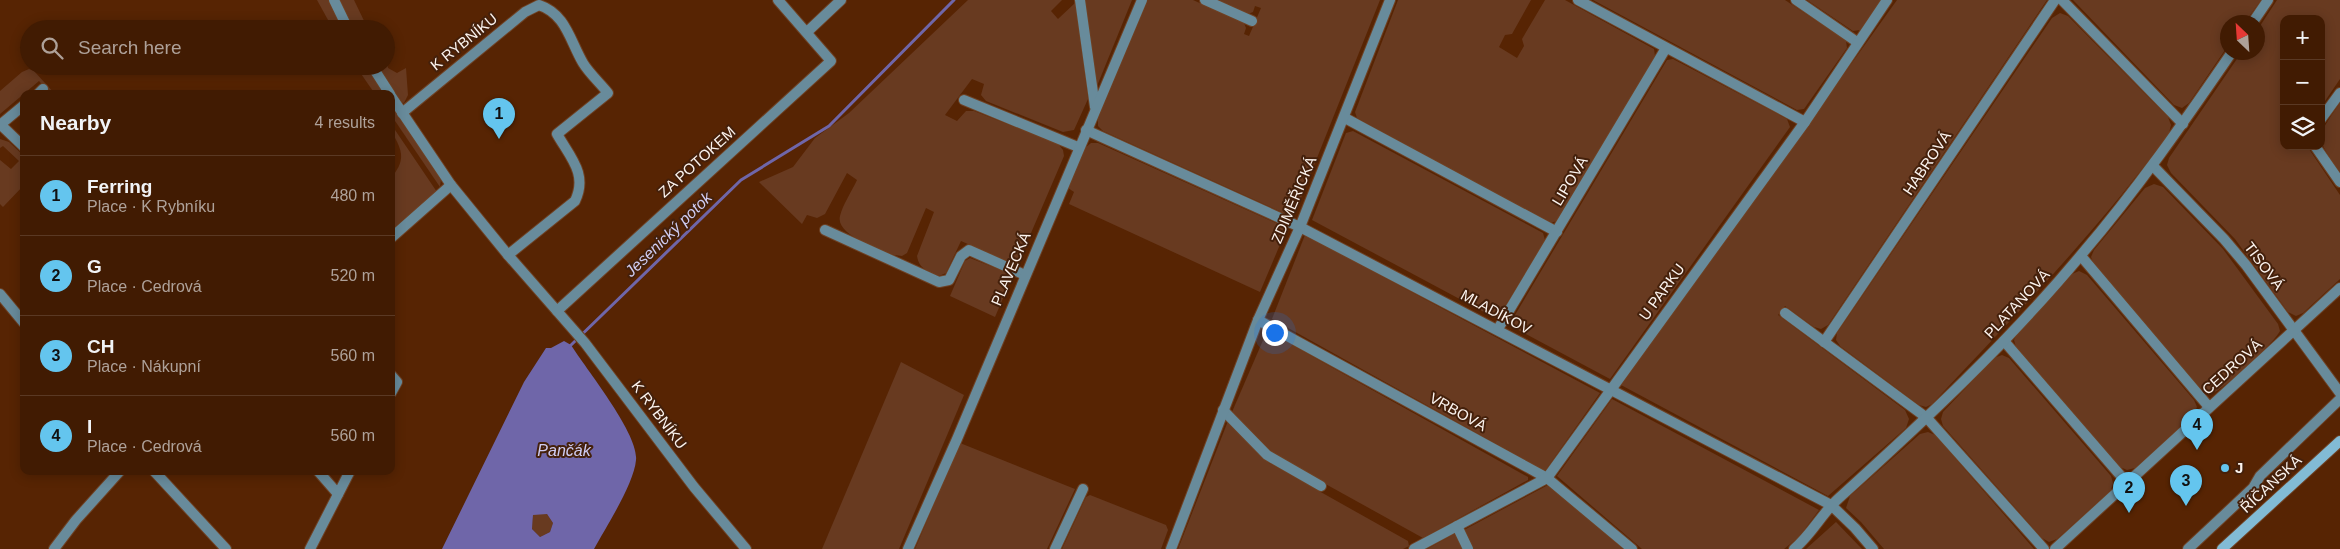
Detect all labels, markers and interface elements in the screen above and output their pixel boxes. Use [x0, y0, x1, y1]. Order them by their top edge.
street label: K RYBNÍKU [427, 10, 500, 74]
north arrow [2220, 15, 2265, 60]
map controls [2280, 15, 2325, 150]
button: + [2280, 15, 2325, 60]
search box [20, 20, 395, 75]
icon: search [38, 34, 66, 62]
text: Search here [78, 37, 182, 58]
button: − [2280, 60, 2325, 105]
pin: 1 [483, 98, 515, 139]
button: layers [2280, 105, 2325, 150]
text: Nearby [40, 111, 111, 134]
text: 4 results [315, 114, 375, 131]
street label: ZA POTOKEM [655, 123, 738, 200]
street label: HABROVÁ [1899, 128, 1954, 198]
street label: LIPOVÁ [1548, 153, 1591, 208]
street label: ZDIMĚŘICKÁ [1268, 154, 1319, 246]
text: Ferring [87, 176, 152, 197]
text: 1 [52, 187, 60, 204]
text: 480 m [331, 187, 375, 204]
water label: Jesenický potok [621, 188, 716, 281]
text: Place · K Rybníku [87, 198, 215, 215]
street label: PLAVECKÁ [987, 230, 1034, 308]
street label: TISOVÁ [2241, 239, 2288, 293]
text: G [87, 256, 102, 277]
street label: U PARKU [1635, 260, 1688, 323]
street label: PLATANOVÁ [1980, 266, 2053, 342]
text: 2 [52, 267, 60, 284]
text: 520 m [331, 267, 375, 284]
text: Place · Cedrová [87, 278, 202, 295]
street label: MLADÍKOV [1458, 286, 1534, 337]
your location [1262, 320, 1288, 346]
street label: CEDROVÁ [2198, 335, 2265, 398]
text: CH [87, 336, 114, 357]
text: 3 [52, 347, 60, 364]
text: 560 m [331, 347, 375, 364]
text: Place · Nákupní [87, 358, 201, 375]
street label: K RYBNÍKU [628, 377, 690, 452]
street label: VRBOVÁ [1427, 389, 1490, 434]
pin: 4 [2181, 409, 2213, 450]
text: I [87, 416, 92, 437]
text: 4 [52, 427, 60, 444]
text: 560 m [331, 427, 375, 444]
text: Place · Cedrová [87, 438, 202, 455]
water label: Pančák [537, 442, 592, 459]
street label: ŘÍČANSKÁ [2237, 451, 2304, 516]
place label: J [2235, 459, 2243, 476]
marker: J [2219, 462, 2231, 474]
pin: 3 [2170, 465, 2202, 506]
pin: 2 [2113, 472, 2145, 513]

